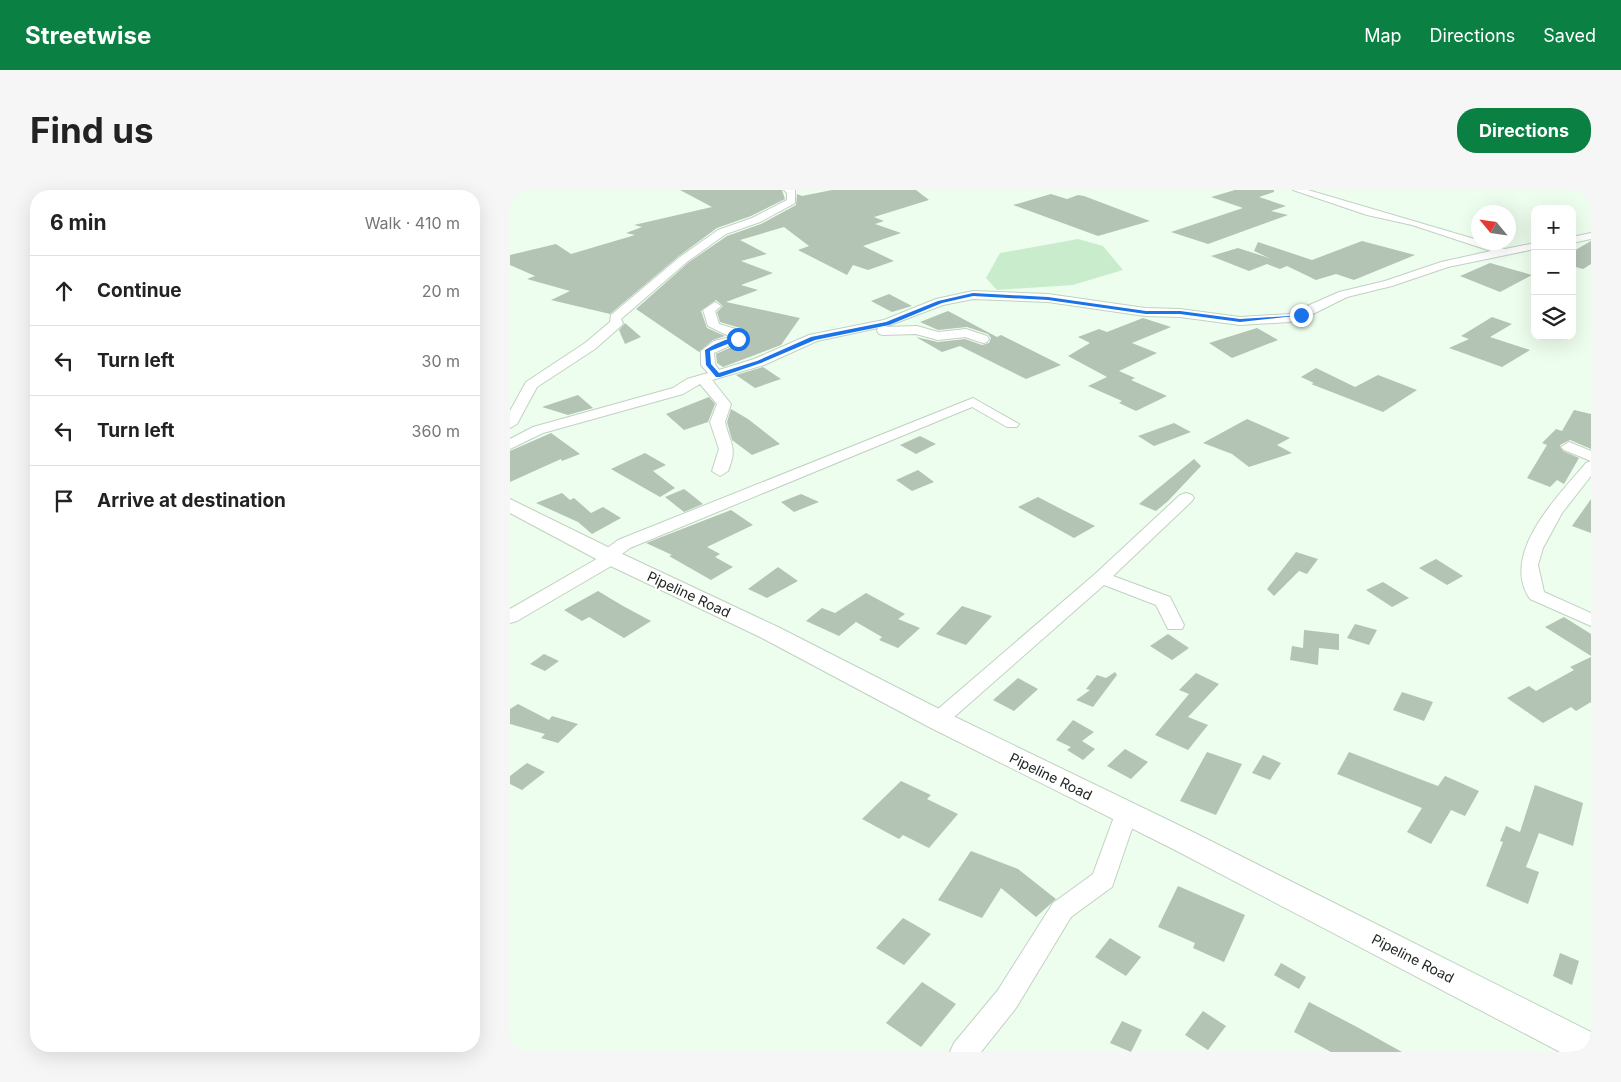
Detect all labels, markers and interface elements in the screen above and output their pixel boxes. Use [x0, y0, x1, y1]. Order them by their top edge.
text: Streetwise [25, 21, 151, 50]
text: Map [1364, 25, 1402, 46]
text: Directions [1430, 25, 1515, 46]
text: Saved [1543, 25, 1596, 46]
button: Directions [1457, 108, 1591, 153]
text: Find us [30, 109, 154, 151]
north arrow [1471, 205, 1516, 250]
map controls [1531, 205, 1576, 340]
button: + [1531, 205, 1576, 250]
text: 6 min [50, 210, 107, 235]
text: Walk · 410 m [365, 213, 460, 233]
button: − [1531, 250, 1576, 295]
icon: ahead [50, 277, 78, 305]
text: Continue [97, 279, 182, 302]
text: 20 m [422, 281, 460, 301]
button: layers [1531, 295, 1576, 340]
route end [1290, 304, 1313, 327]
route start [727, 328, 750, 351]
icon: left [50, 347, 78, 375]
text: Turn left [97, 349, 175, 372]
text: 30 m [422, 351, 460, 371]
icon: left [50, 417, 78, 445]
text: Turn left [97, 419, 175, 442]
text: 360 m [412, 421, 460, 441]
icon: arrive [50, 487, 78, 515]
text: Arrive at destination [97, 489, 286, 512]
street label: Pipeline Road [645, 567, 733, 621]
street label: Pipeline Road [1007, 749, 1095, 803]
street label: Pipeline Road [1369, 930, 1457, 986]

